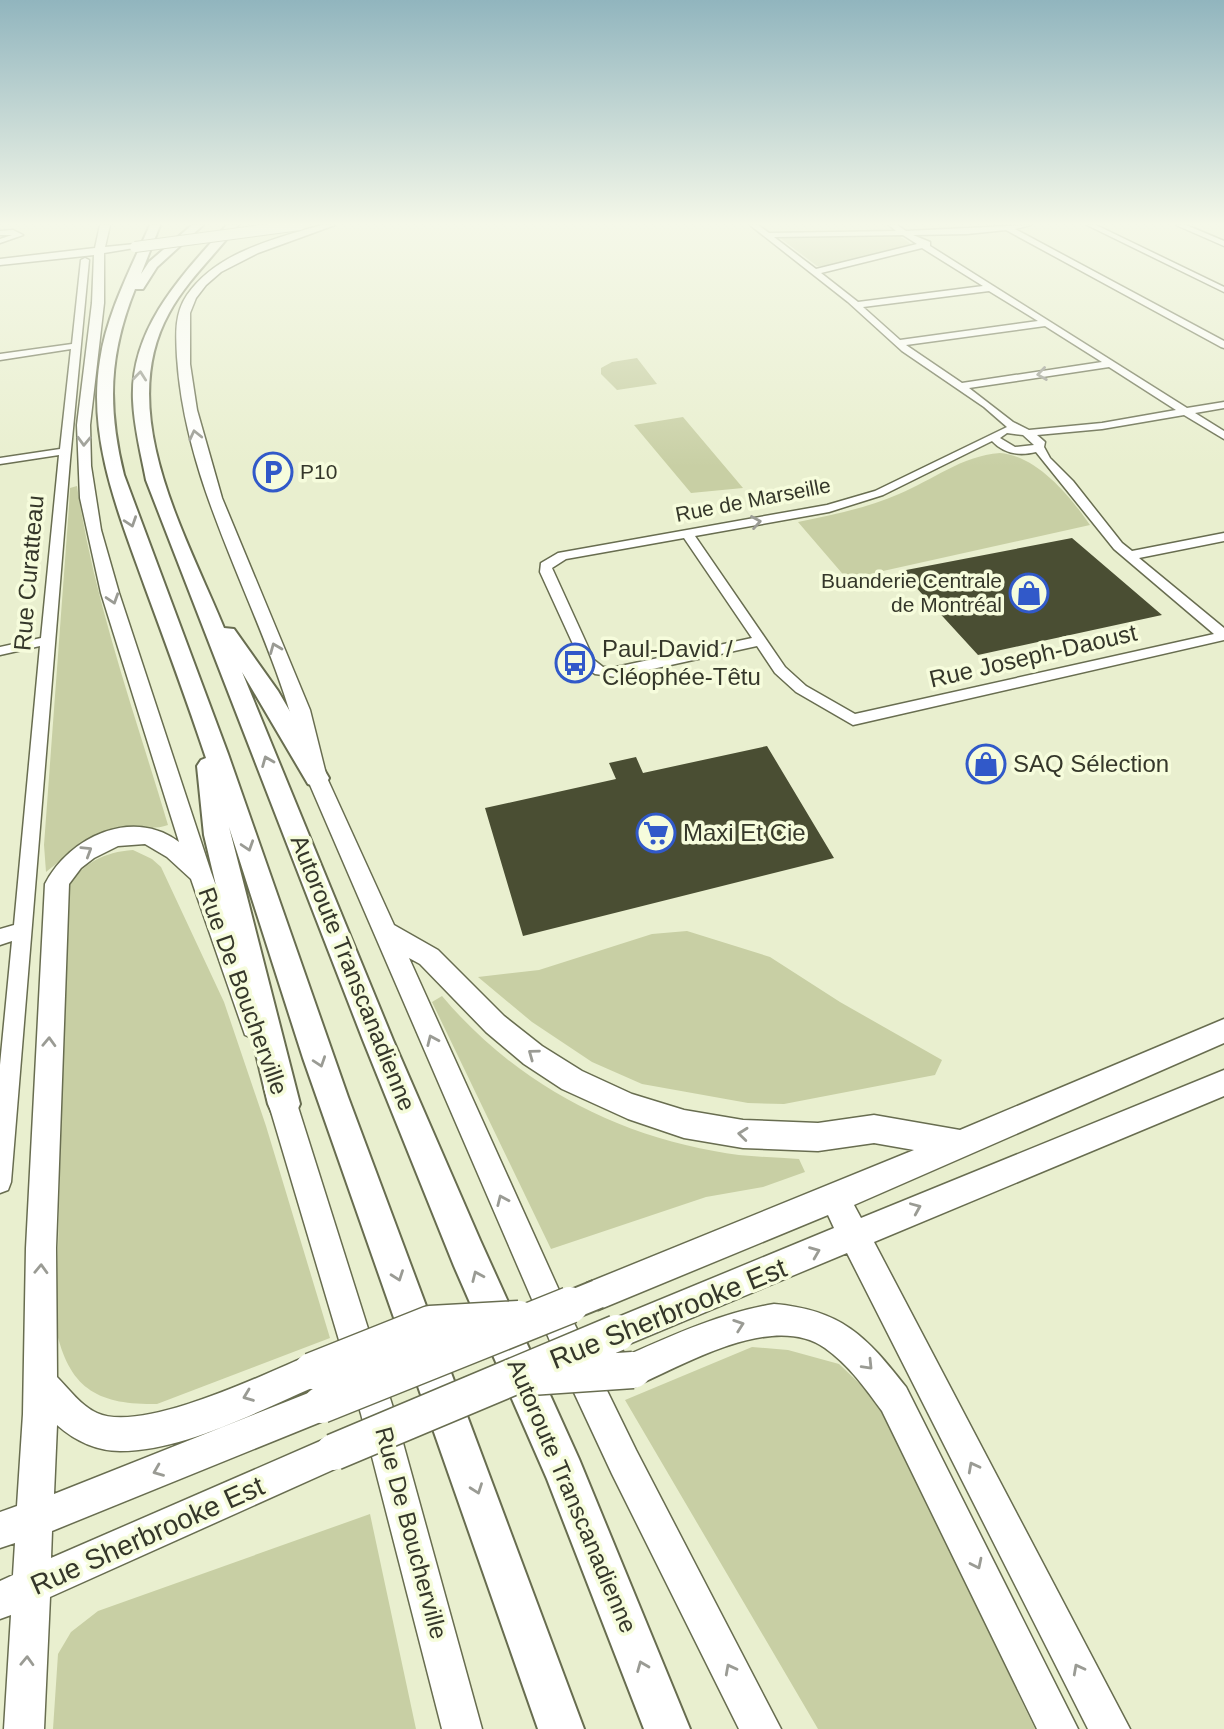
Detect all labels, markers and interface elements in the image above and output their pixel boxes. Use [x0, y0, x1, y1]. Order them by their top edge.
one-way arrow [1036, 366, 1048, 381]
one-way arrow [133, 370, 148, 382]
one-way arrow [189, 429, 203, 441]
one-way arrow [76, 436, 91, 447]
parking icon: P10 [252, 451, 294, 493]
place label: P10 [300, 460, 337, 483]
street label: Rue de Marseille [673, 473, 832, 526]
street label: Rue Curatteau [8, 494, 49, 652]
one-way arrow [123, 515, 137, 527]
one-way arrow [750, 515, 761, 530]
place label: Buanderie Centrale de Montréal [821, 569, 1002, 616]
shop icon: Buanderie Centrale de Montréal [1008, 572, 1050, 614]
one-way arrow [105, 593, 120, 605]
street label: Rue Joseph-Daoust [927, 618, 1140, 693]
place label: Paul-David / Cléophée-Têtu [602, 635, 761, 690]
one-way arrow [269, 642, 283, 655]
bus stop icon: Paul-David / Cléophée-Têtu [554, 642, 596, 684]
shop icon: SAQ Sélection [965, 743, 1007, 785]
place label: SAQ Sélection [1013, 750, 1169, 777]
one-way arrow [261, 756, 275, 769]
supermarket icon: Maxi Et Cie [635, 812, 677, 854]
place label: Maxi Et Cie [683, 819, 806, 846]
street label: Autoroute Transcanadienne [286, 831, 421, 1115]
one-way arrow [240, 840, 255, 852]
one-way arrow [79, 847, 92, 860]
street label: Rue De Boucherville [193, 883, 294, 1098]
one-way arrow [426, 1035, 440, 1047]
one-way arrow [42, 1036, 57, 1047]
one-way arrow [528, 1050, 541, 1062]
one-way arrow [312, 1056, 326, 1068]
one-way arrow [737, 1127, 748, 1142]
one-way arrow [496, 1195, 510, 1207]
one-way arrow [910, 1203, 922, 1217]
one-way arrow [808, 1246, 820, 1260]
street label: Rue Sherbrooke Est [545, 1252, 791, 1375]
one-way arrow [33, 1263, 48, 1274]
one-way arrow [390, 1269, 404, 1281]
one-way arrow [471, 1270, 485, 1283]
one-way arrow [733, 1319, 745, 1333]
street label: Autoroute Transcanadienne [502, 1355, 642, 1637]
one-way arrow [859, 1357, 872, 1370]
one-way arrow [242, 1388, 254, 1402]
street label: Rue De Boucherville [370, 1424, 453, 1642]
one-way arrow [152, 1462, 164, 1476]
one-way arrow [967, 1462, 981, 1474]
street label: Rue Sherbrooke Est [26, 1470, 269, 1601]
one-way arrow [469, 1483, 483, 1495]
one-way arrow [968, 1557, 982, 1569]
one-way arrow [19, 1655, 34, 1666]
one-way arrow [636, 1660, 650, 1672]
one-way arrow [724, 1663, 738, 1676]
one-way arrow [1073, 1663, 1087, 1676]

